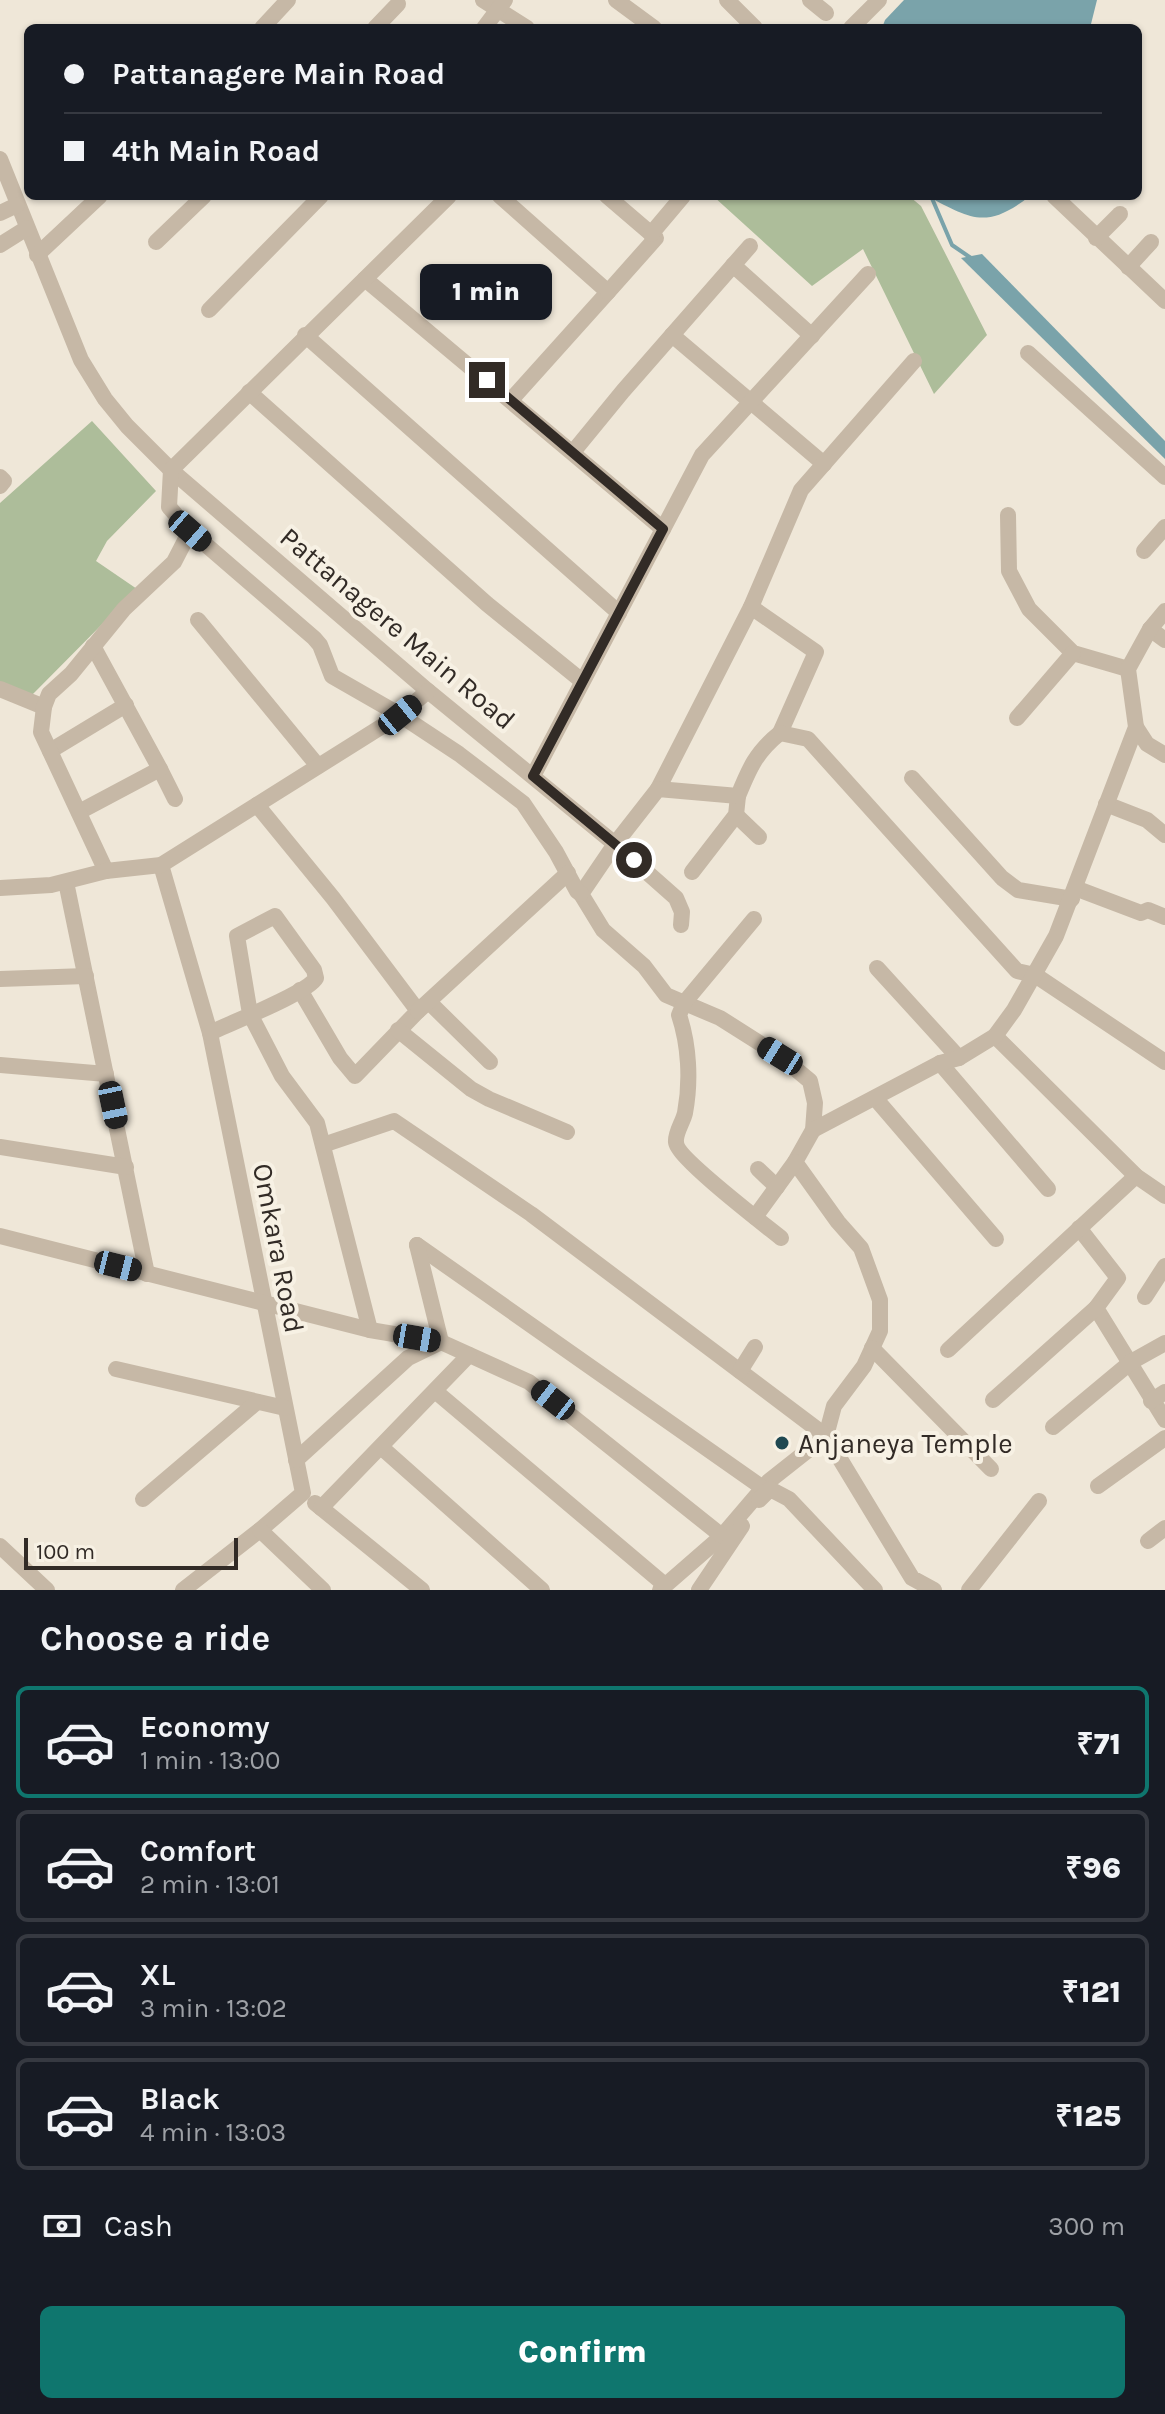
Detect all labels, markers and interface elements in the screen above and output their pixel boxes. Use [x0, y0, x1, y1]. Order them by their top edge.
text: Pattanagere Main Road [112, 56, 445, 92]
text: 4th Main Road [112, 133, 320, 169]
callout: 1 min [421, 264, 553, 320]
text: 1 min [452, 276, 520, 307]
route end [469, 362, 505, 398]
car [164, 506, 216, 556]
street label: Pattanagere Main Road [274, 520, 522, 736]
car [374, 691, 426, 739]
route start [616, 842, 652, 878]
car [753, 1033, 807, 1079]
car [96, 1079, 130, 1131]
street label: Omkara Road [246, 1160, 311, 1336]
car [92, 1249, 144, 1283]
car [391, 1322, 443, 1354]
car [527, 1376, 579, 1424]
place label: Anjaneya Temple [798, 1427, 1013, 1460]
marker: Anjaneya Temple [773, 1434, 791, 1452]
scale bar [24, 1534, 238, 1570]
text: 100 m [36, 1539, 95, 1565]
text: Choose a ride [40, 1617, 270, 1659]
icon: car [44, 1706, 116, 1778]
text: Economy [140, 1709, 270, 1745]
text: ₹71 [1077, 1726, 1121, 1762]
text: 1 min · 13:00 [140, 1745, 280, 1776]
icon: car [44, 1830, 116, 1902]
text: Comfort [140, 1833, 256, 1869]
text: ₹96 [1065, 1850, 1121, 1886]
text: 2 min · 13:01 [140, 1869, 280, 1900]
icon: car [44, 1954, 116, 2026]
text: XL [140, 1957, 175, 1993]
text: ₹121 [1062, 1974, 1121, 2010]
text: 3 min · 13:02 [140, 1993, 287, 2024]
icon: car [44, 2078, 116, 2150]
text: Black [140, 2081, 220, 2117]
text: ₹125 [1055, 2098, 1121, 2134]
text: 4 min · 13:03 [140, 2117, 286, 2148]
icon: cash [40, 2204, 84, 2248]
text: Cash [104, 2208, 173, 2244]
text: 300 m [1048, 2211, 1125, 2242]
button: Confirm [40, 2306, 1125, 2398]

